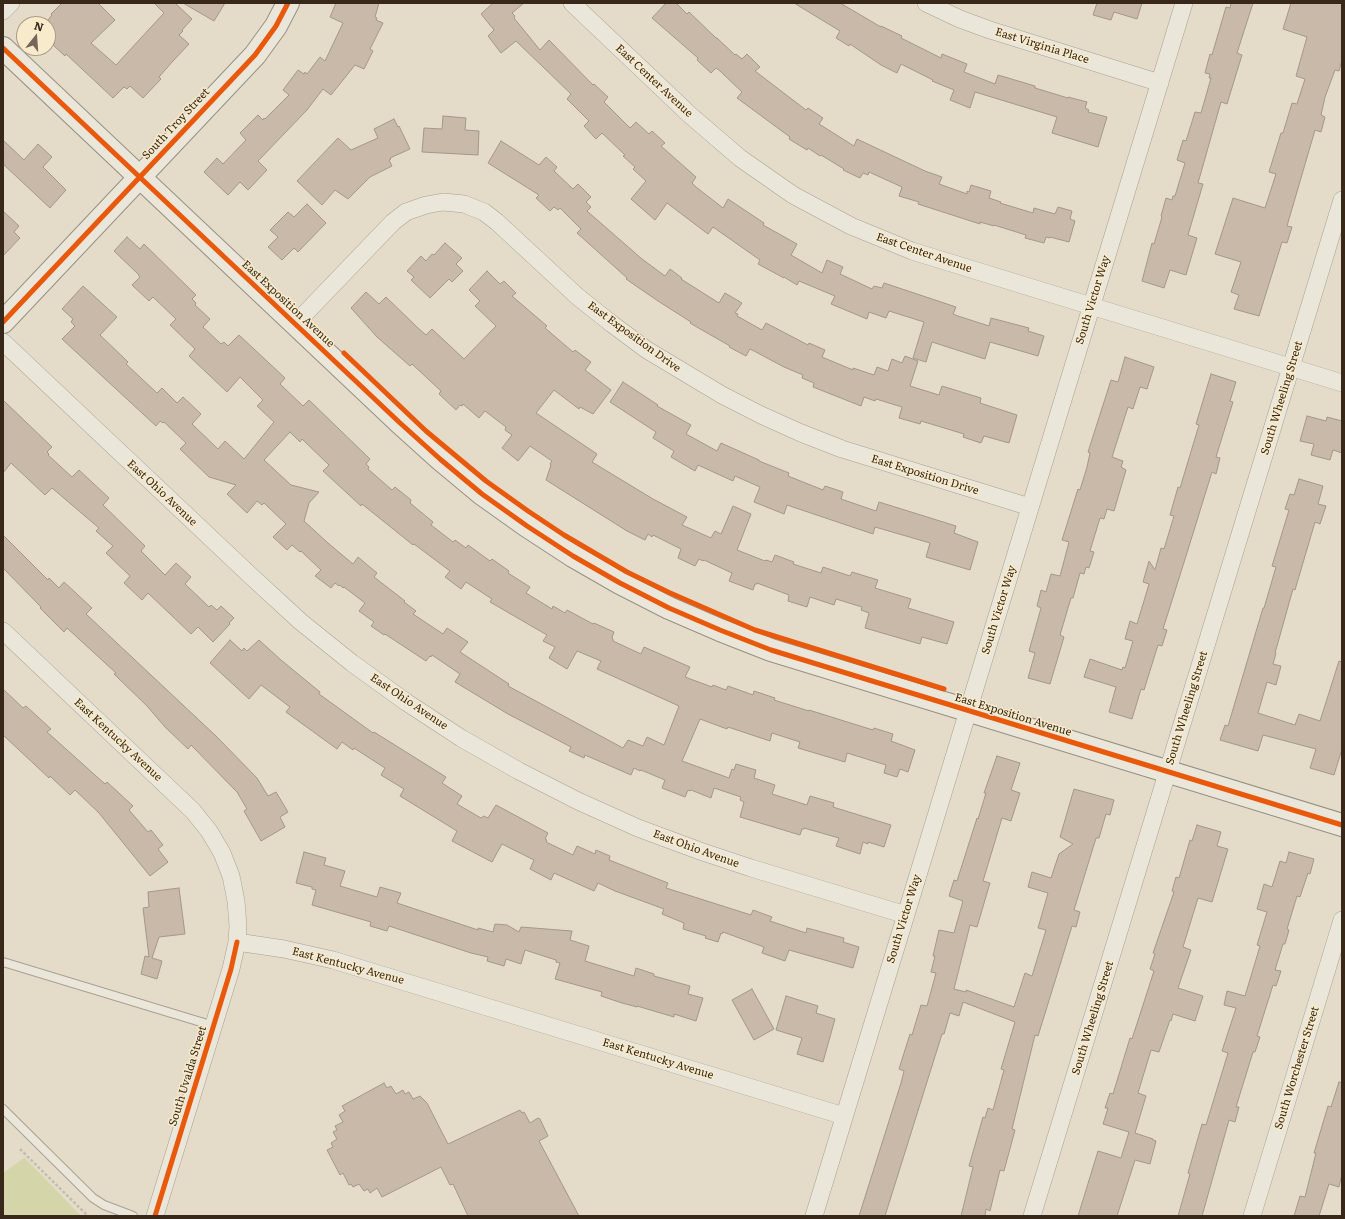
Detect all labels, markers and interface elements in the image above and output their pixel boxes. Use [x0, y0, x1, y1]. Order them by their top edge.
north arrow [16, 16, 56, 56]
text: N [32, 16, 46, 34]
street label: East Virginia Place [994, 25, 1090, 67]
street label: East Center Avenue [613, 42, 695, 120]
street label: South Troy Street [140, 86, 212, 162]
street label: East Center Avenue [874, 230, 974, 276]
street label: South Victor Way [1073, 254, 1113, 346]
street label: East Exposition Avenue [239, 258, 337, 350]
street label: East Exposition Drive [585, 299, 683, 375]
street label: South Wheeling Street [1258, 339, 1306, 457]
street label: East Exposition Drive [870, 452, 980, 498]
street label: East Ohio Avenue [124, 457, 200, 529]
street label: South Victor Way [979, 564, 1019, 656]
street label: South Wheeling Street [1163, 649, 1211, 767]
street label: East Ohio Avenue [368, 671, 450, 733]
street label: East Exposition Avenue [953, 691, 1073, 739]
street label: East Kentucky Avenue [71, 696, 165, 784]
street label: East Ohio Avenue [651, 827, 741, 871]
street label: South Victor Way [884, 873, 924, 965]
street label: East Kentucky Avenue [291, 945, 405, 987]
street label: South Wheeling Street [1069, 959, 1117, 1077]
street label: South Worchester Street [1272, 1005, 1322, 1131]
street label: South Uvalda Street [166, 1024, 210, 1128]
street label: East Kentucky Avenue [601, 1036, 715, 1082]

